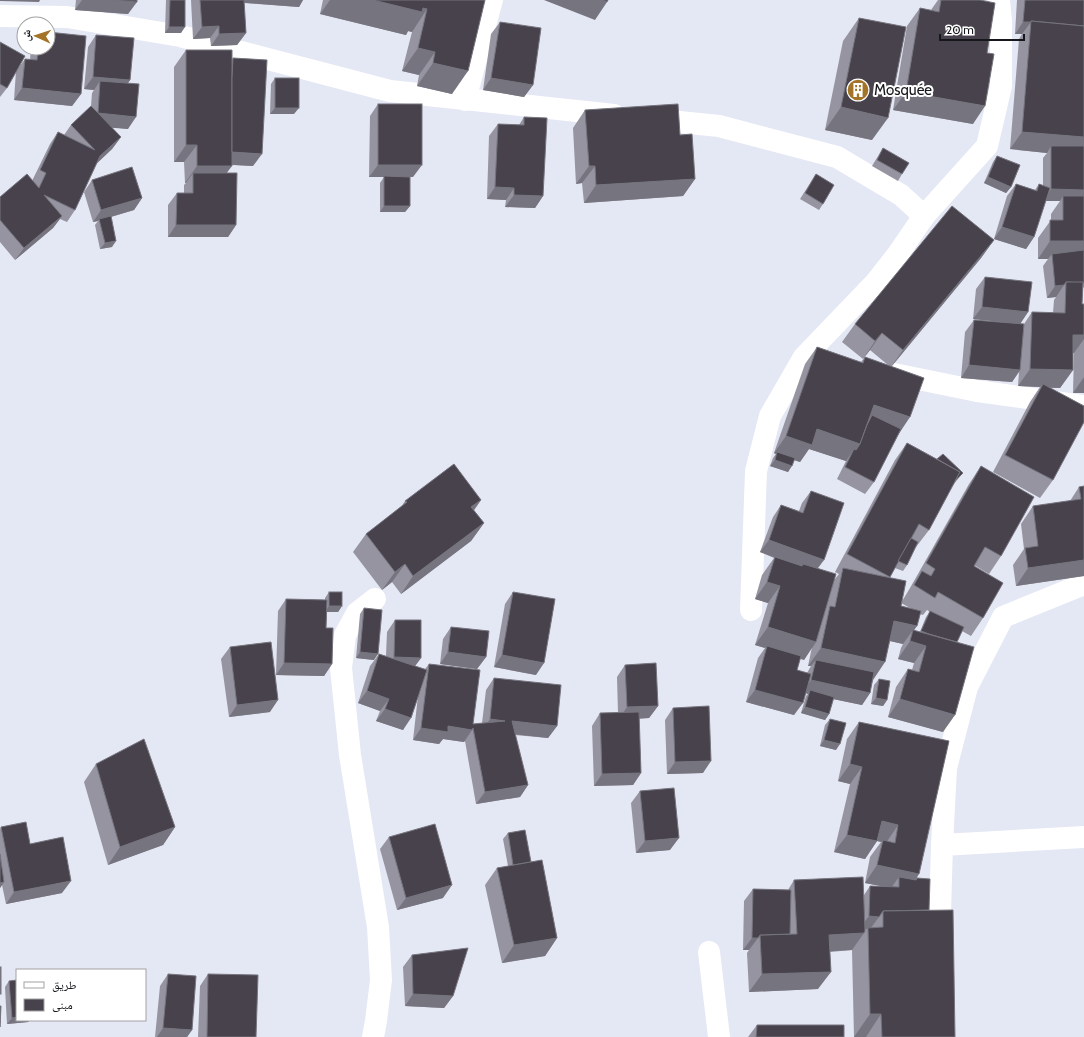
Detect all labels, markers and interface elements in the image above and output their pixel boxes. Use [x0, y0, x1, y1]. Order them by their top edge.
north arrow [16, 16, 56, 56]
scale bar [940, 16, 1024, 42]
text: 20 m [946, 22, 974, 37]
text: ش [19, 29, 34, 42]
building icon: Mosquée [845, 77, 871, 103]
place label: Mosquée [874, 81, 932, 99]
legend [16, 969, 146, 1021]
text: طريق [52, 977, 77, 992]
text: مبنى [52, 997, 73, 1012]

